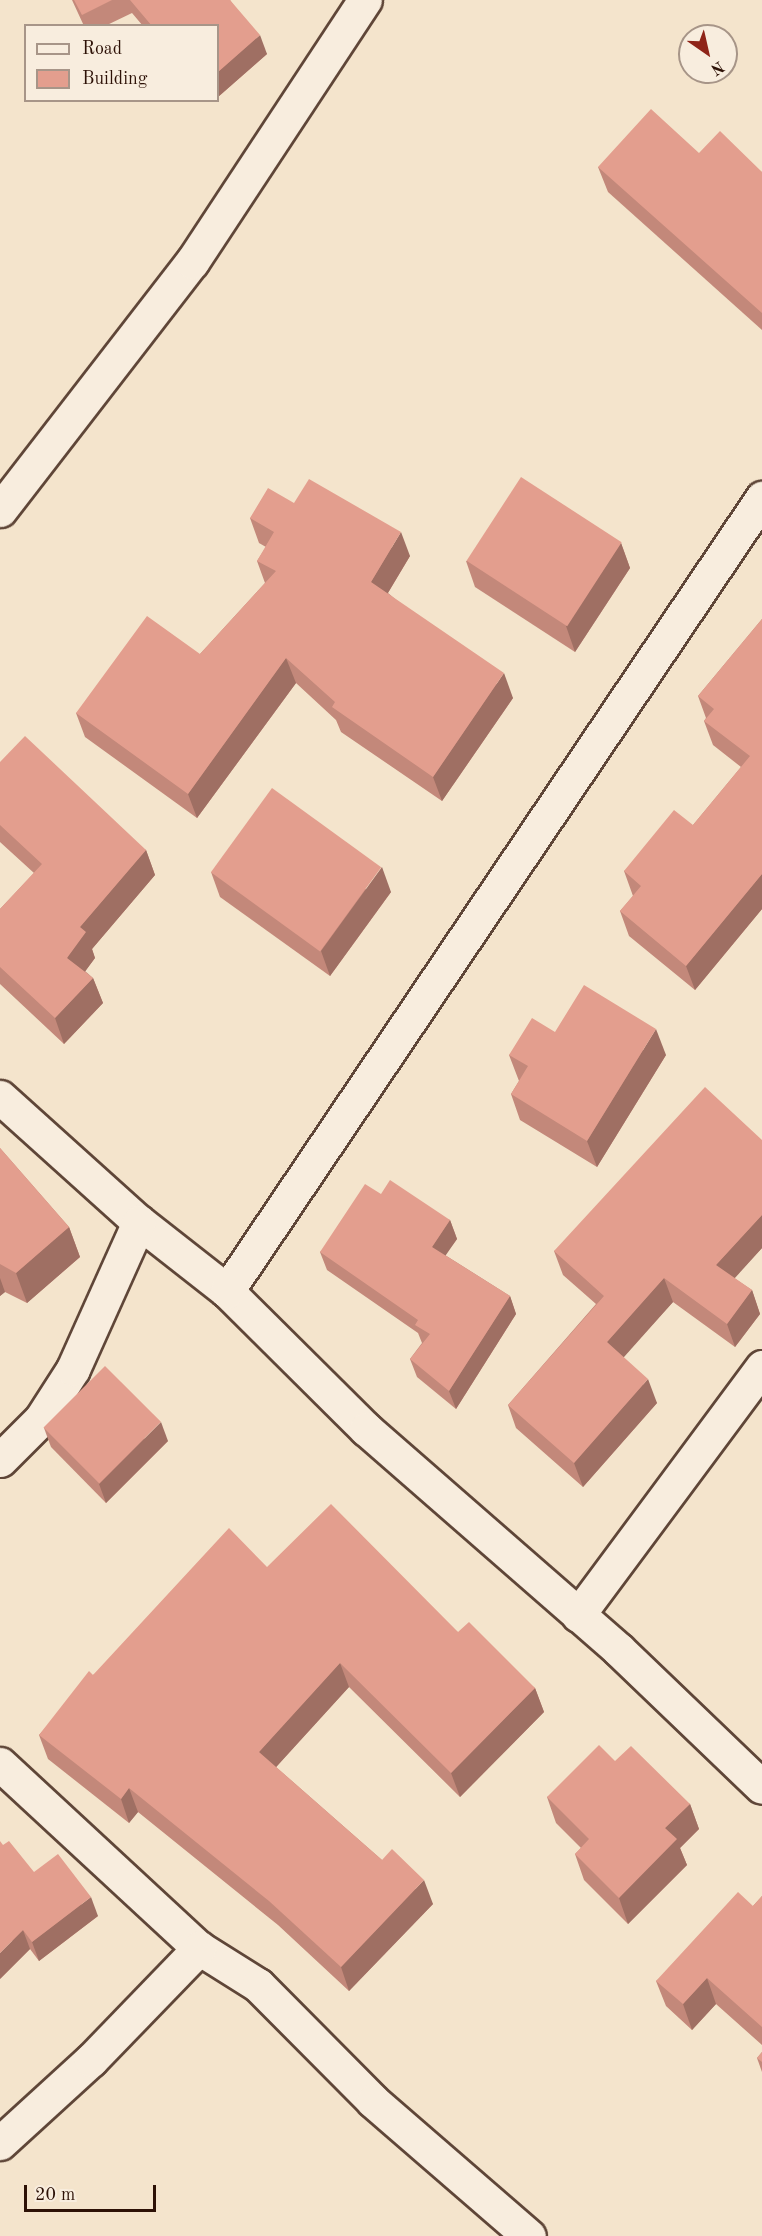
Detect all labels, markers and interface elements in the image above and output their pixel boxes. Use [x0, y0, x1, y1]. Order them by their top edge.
legend [24, 24, 219, 102]
north arrow [678, 24, 738, 84]
text: Road [82, 40, 122, 58]
text: N [707, 57, 726, 77]
text: Building [82, 70, 147, 88]
scale bar [27, 2173, 159, 2211]
text: 20 m [35, 2186, 75, 2204]

